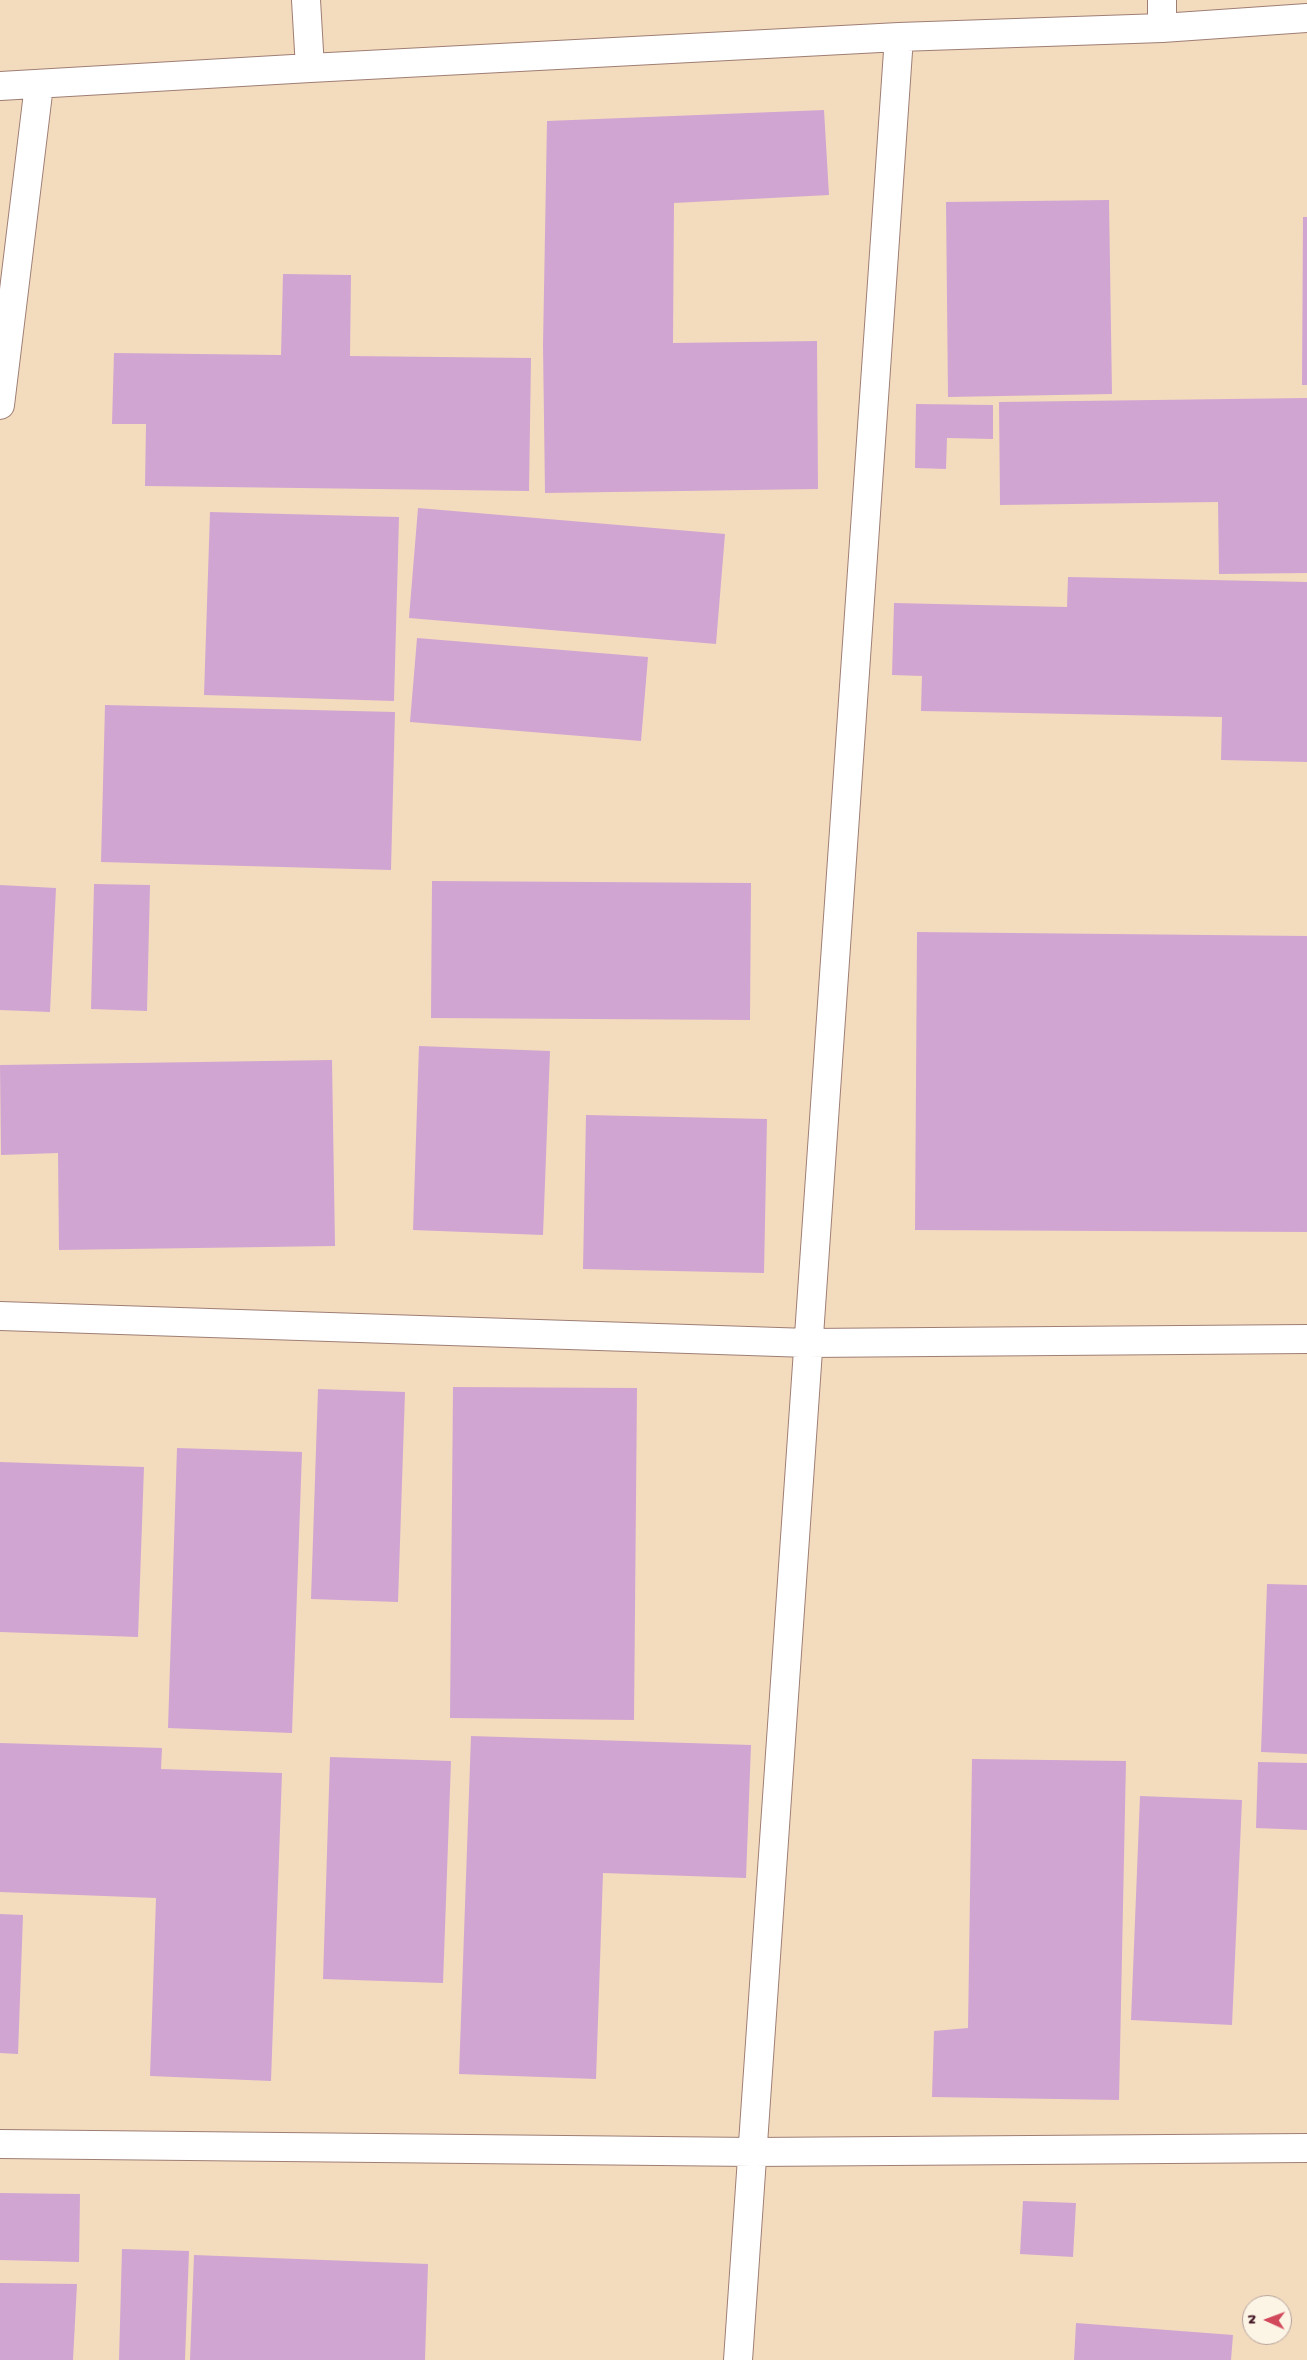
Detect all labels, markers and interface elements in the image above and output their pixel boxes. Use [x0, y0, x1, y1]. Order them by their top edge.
north arrow [1242, 2295, 1292, 2345]
text: N [1244, 2315, 1261, 2324]

